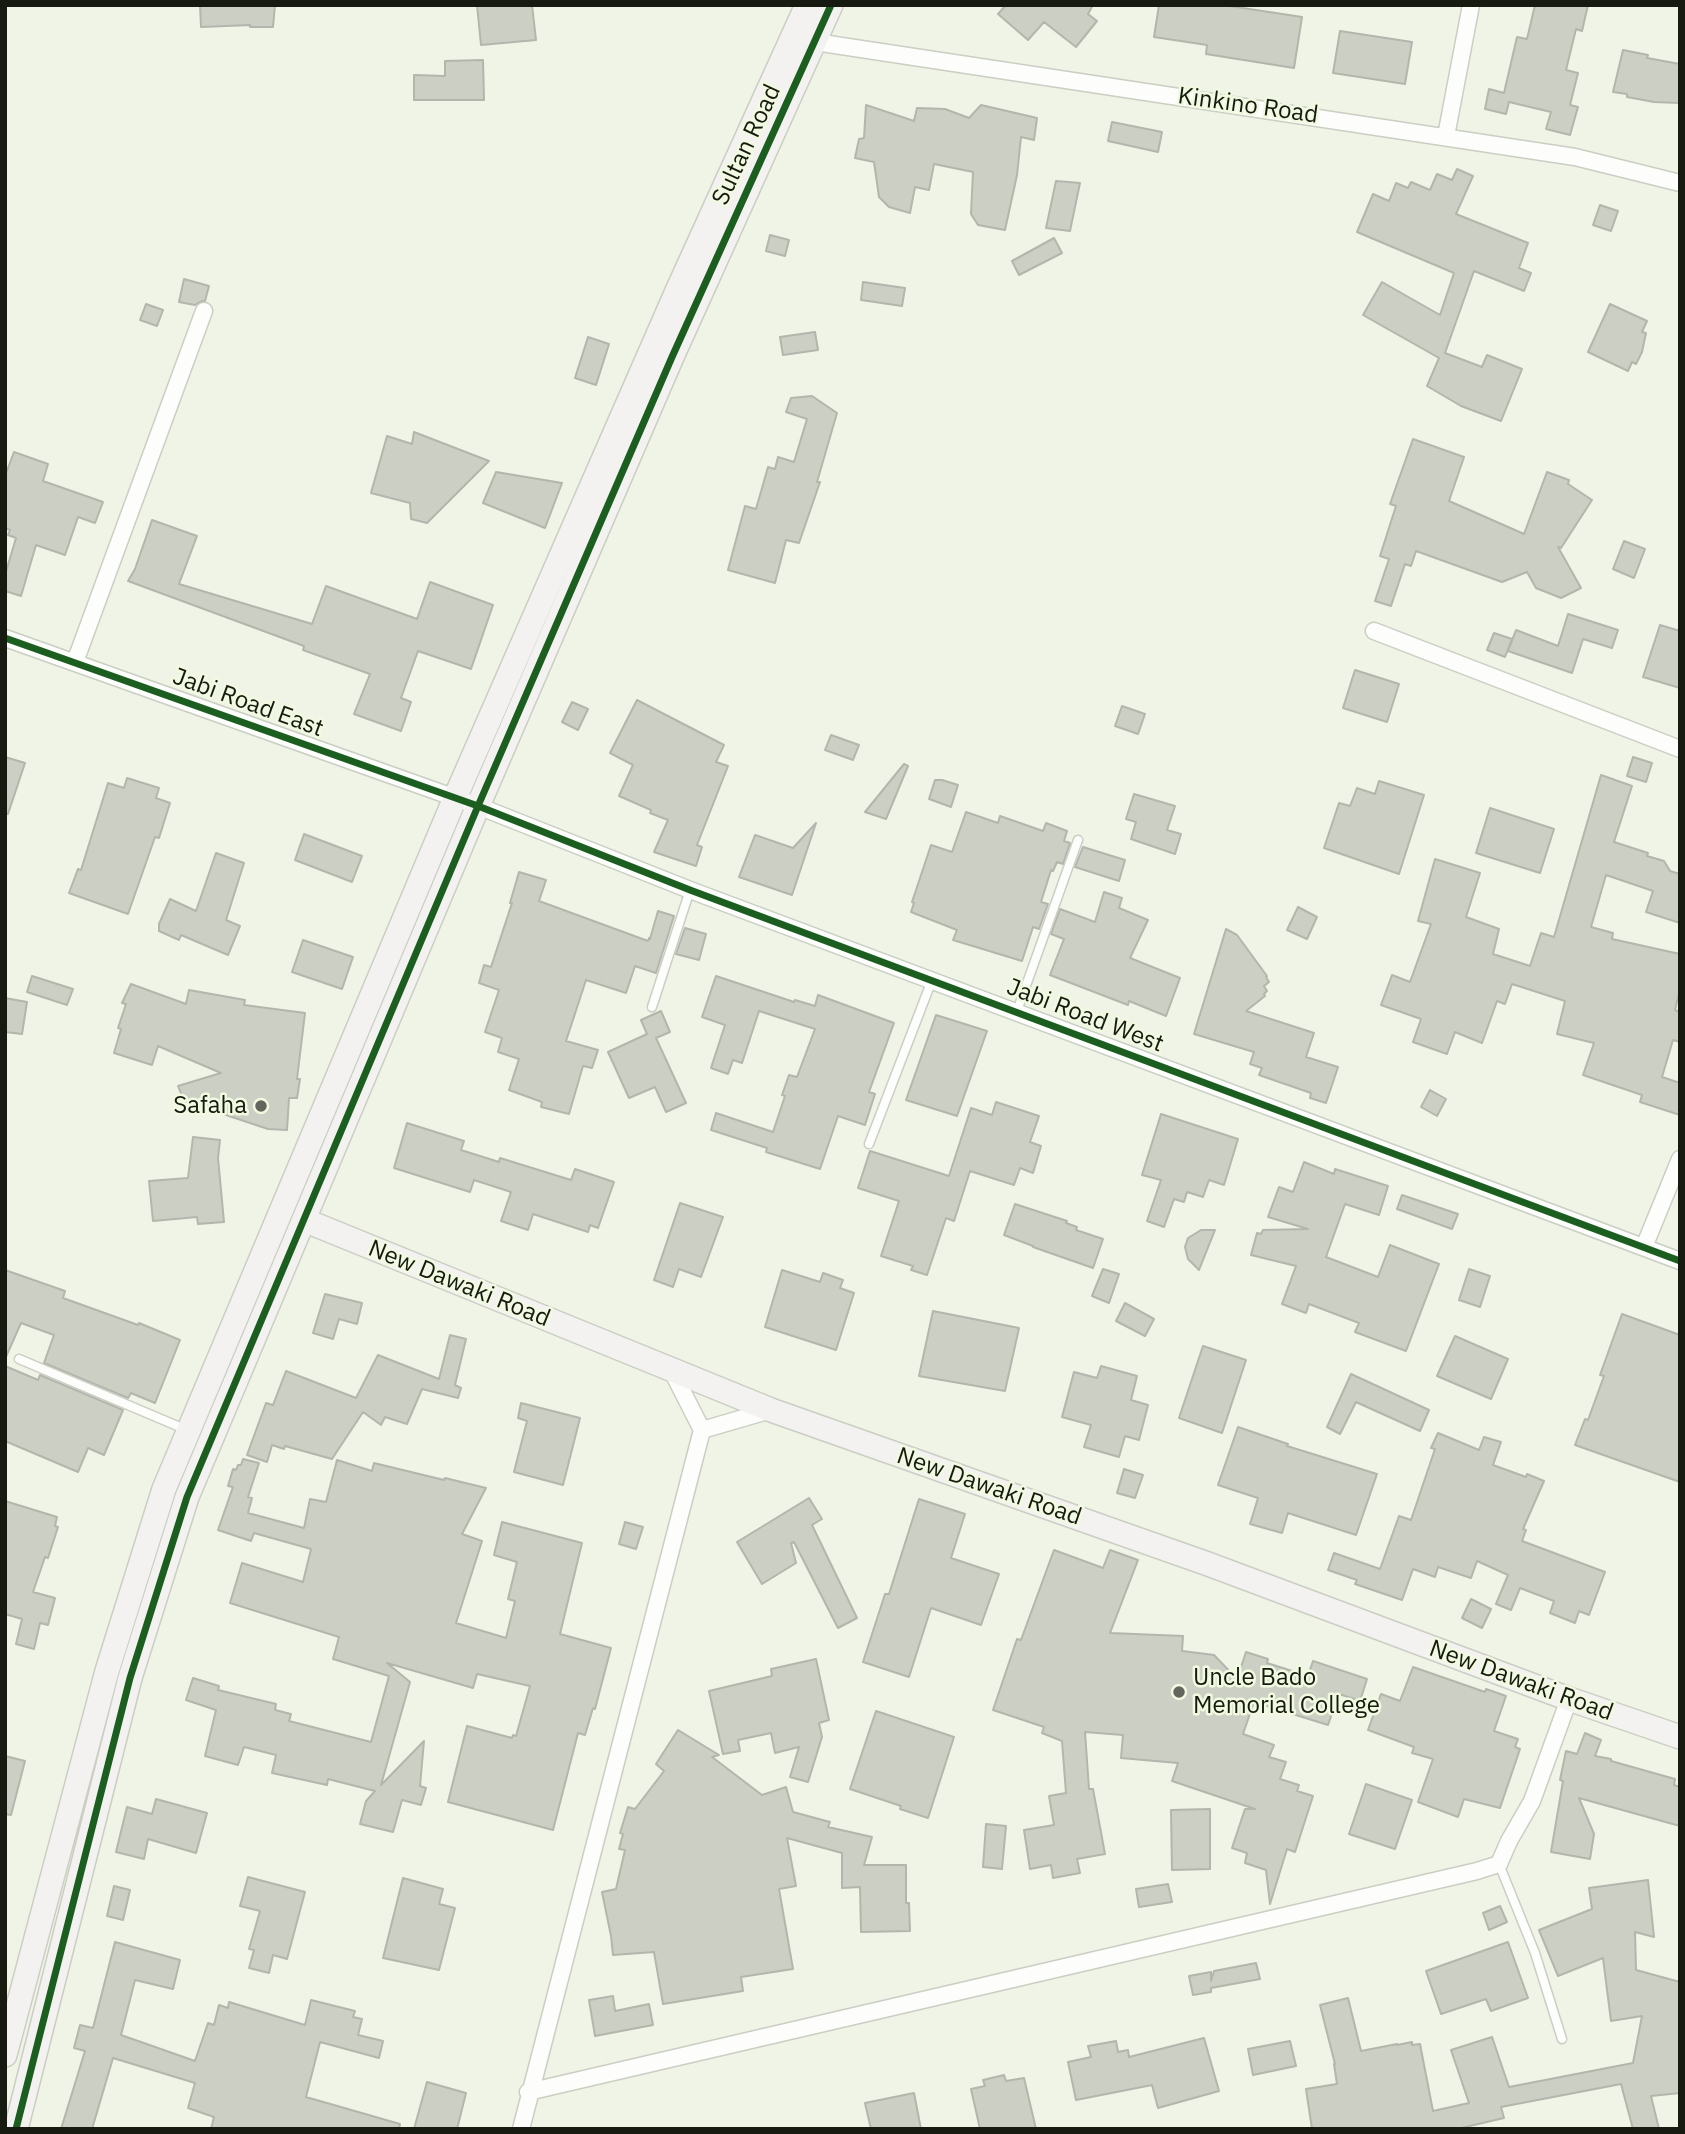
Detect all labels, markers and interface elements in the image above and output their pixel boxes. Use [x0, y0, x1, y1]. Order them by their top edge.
street label: Sultan Road [707, 80, 787, 210]
street label: Kinkino Road [1176, 82, 1320, 130]
street label: Jabi Road East [169, 662, 327, 744]
street label: Jabi Road West [1003, 973, 1167, 1059]
place label: Safaha [173, 1092, 247, 1120]
marker: Safaha [253, 1098, 269, 1114]
street label: New Dawaki Road [364, 1234, 554, 1334]
street label: New Dawaki Road [893, 1442, 1085, 1532]
street label: New Dawaki Road [1425, 1634, 1617, 1728]
place label: Uncle Bado Memorial College [1193, 1664, 1380, 1720]
marker: Uncle Bado Memorial College [1171, 1684, 1187, 1700]

